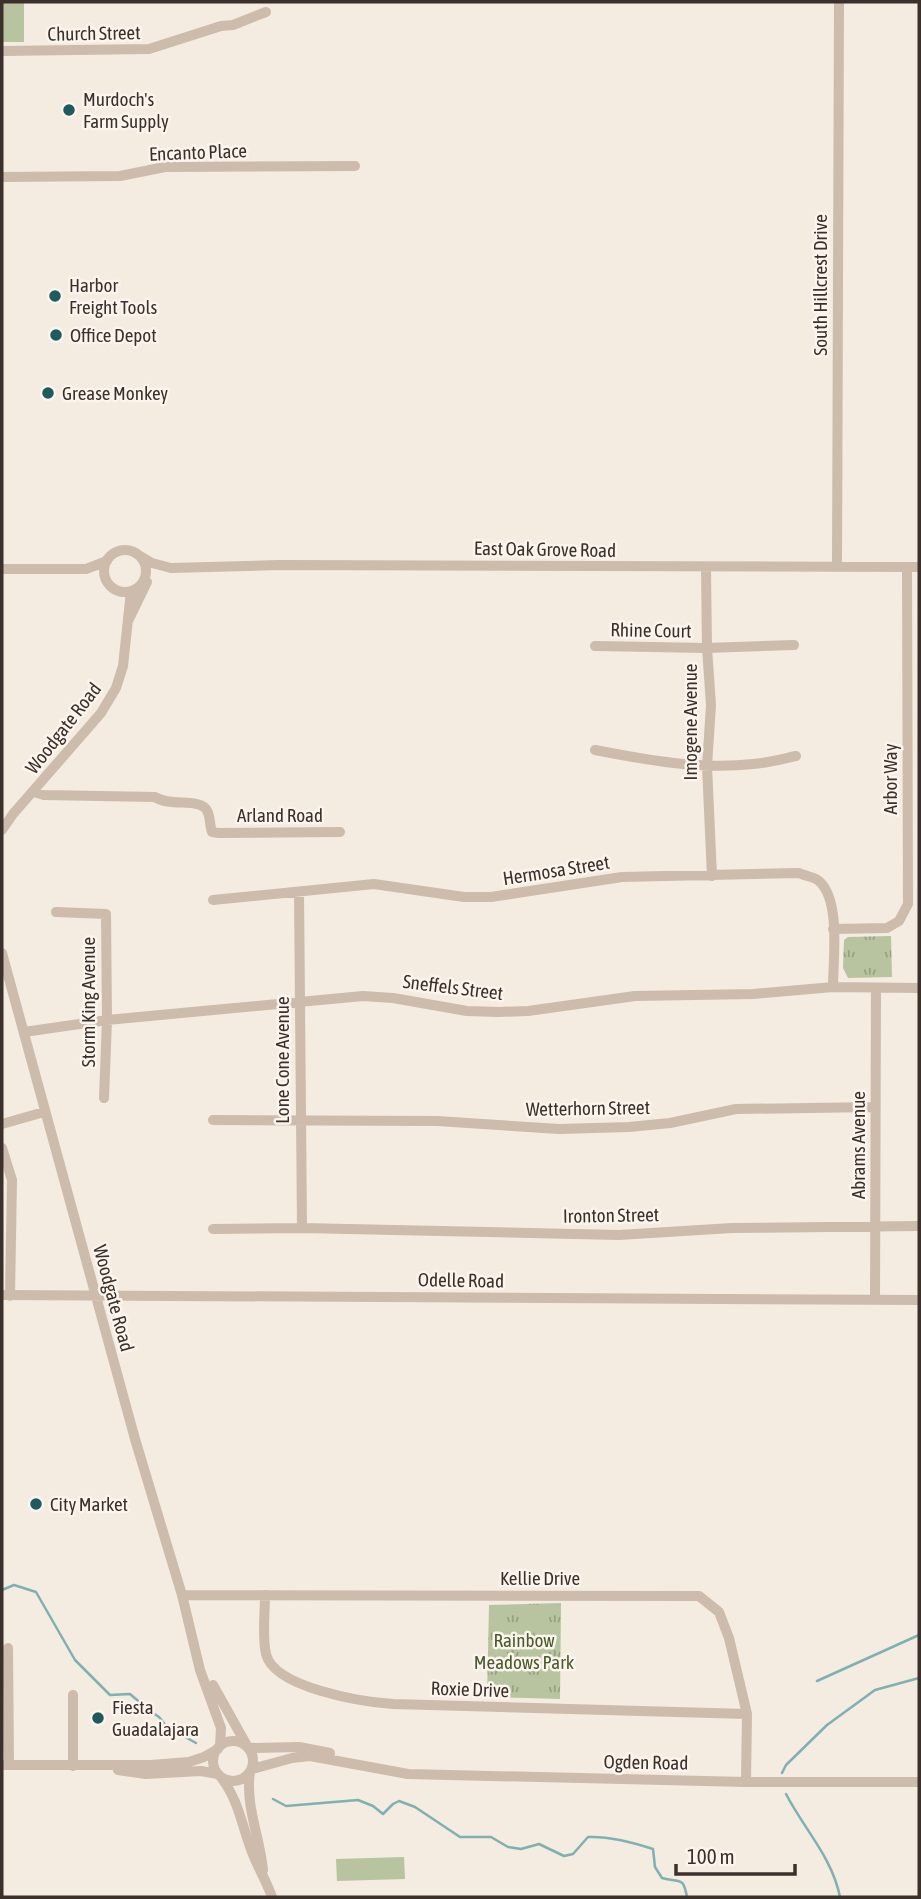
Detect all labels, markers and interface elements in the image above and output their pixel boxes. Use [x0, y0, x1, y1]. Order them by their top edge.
street label: Church Street [47, 21, 141, 45]
place label: Murdoch's Farm Supply [83, 88, 169, 132]
marker: Murdoch's Farm Supply [61, 102, 77, 118]
street label: Encanto Place [149, 139, 247, 165]
street label: South Hillcrest Drive [809, 214, 831, 356]
place label: Harbor Freight Tools [69, 274, 157, 318]
marker: Harbor Freight Tools [47, 288, 63, 304]
place label: Office Depot [70, 324, 157, 346]
marker: Office Depot [48, 327, 64, 343]
place label: Grease Monkey [62, 382, 168, 404]
marker: Grease Monkey [40, 385, 56, 401]
street label: East Oak Grove Road [474, 537, 616, 561]
street label: Rhine Court [610, 618, 692, 642]
street label: Imogene Avenue [679, 664, 701, 780]
street label: Woodgate Road [21, 678, 105, 778]
street label: Arbor Way [879, 743, 901, 814]
street label: Arland Road [237, 804, 323, 826]
street label: Hermosa Street [501, 851, 611, 889]
street label: Storm King Avenue [77, 937, 99, 1067]
street label: Sneffels Street [402, 970, 504, 1004]
street label: Lone Cone Avenue [271, 996, 293, 1124]
street label: Abrams Avenue [847, 1091, 869, 1199]
street label: Wetterhorn Street [526, 1096, 650, 1120]
street label: Ironton Street [563, 1203, 659, 1227]
street label: Woodgate Road [89, 1242, 139, 1354]
street label: Odelle Road [418, 1268, 504, 1292]
place label: City Market [50, 1493, 128, 1515]
marker: City Market [28, 1496, 44, 1512]
street label: Kellie Drive [500, 1567, 580, 1589]
park label: Rainbow Meadows Park [474, 1629, 575, 1673]
street label: Roxie Drive [430, 1677, 510, 1701]
place label: Fiesta Guadalajara [112, 1696, 199, 1740]
marker: Fiesta Guadalajara [90, 1710, 106, 1726]
street label: Ogden Road [604, 1750, 688, 1774]
scale bar [676, 1832, 795, 1876]
text: 100 m [687, 1844, 735, 1868]

